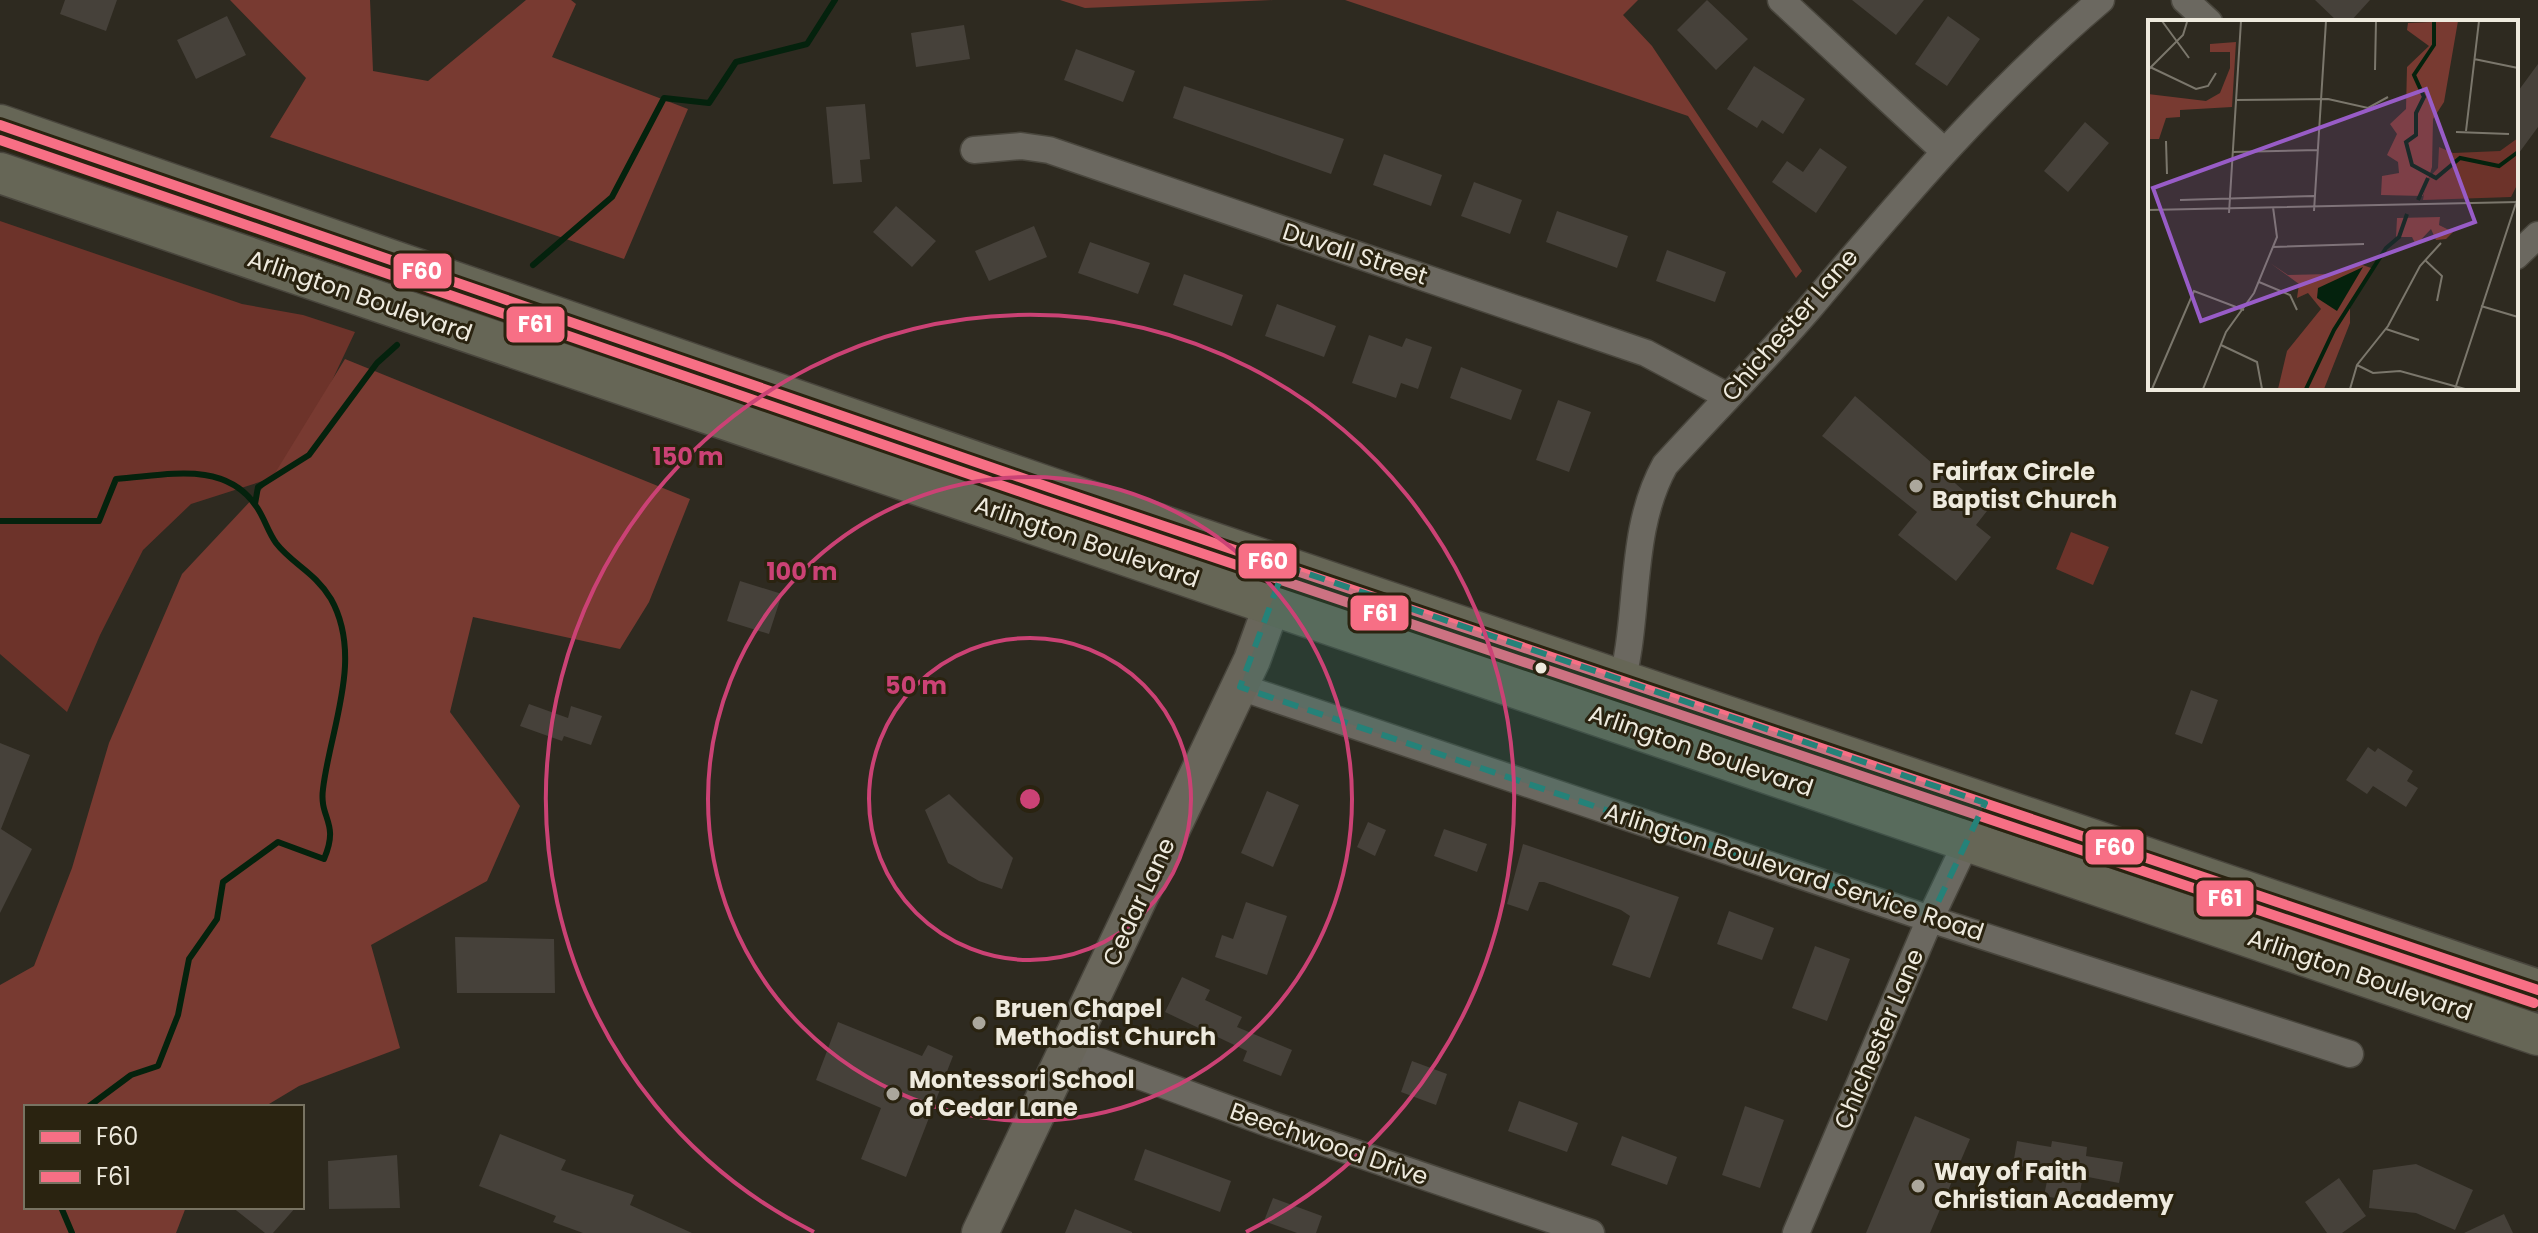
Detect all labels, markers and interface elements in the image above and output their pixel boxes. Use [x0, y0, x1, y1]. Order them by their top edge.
inset map [2148, 20, 2518, 390]
street label: Duvall Street [1278, 215, 1432, 292]
street label: Chichester Lane [1714, 241, 1865, 408]
street label: Arlington Boulevard [243, 242, 477, 349]
line badge: F60 [392, 252, 453, 290]
text: F60 [402, 256, 442, 287]
line badge: F61 [505, 305, 566, 344]
text: F61 [518, 309, 552, 340]
text: 150 m [653, 440, 723, 473]
place label: Fairfax Circle Baptist Church [1932, 455, 2117, 516]
marker: Fairfax Circle Baptist Church [1907, 477, 1925, 495]
street label: Arlington Boulevard [970, 488, 1204, 595]
line badge: F60 [1237, 542, 1298, 580]
text: F60 [1248, 546, 1288, 577]
text: 100 m [767, 555, 837, 588]
line badge: F61 [1349, 594, 1410, 632]
text: F61 [1363, 598, 1397, 629]
unlabelled marker [1533, 660, 1549, 676]
text: 50 m [885, 669, 947, 702]
street label: Arlington Boulevard [1584, 697, 1818, 804]
centre of rings [1016, 785, 1044, 813]
street label: Arlington Boulevard Service Road [1600, 794, 1988, 949]
line badge: F60 [2084, 828, 2145, 866]
street label: Cedar Lane [1094, 832, 1183, 971]
text: F60 [2095, 832, 2135, 863]
line badge: F61 [2195, 879, 2255, 918]
text: F61 [2208, 883, 2242, 914]
street label: Arlington Boulevard [2243, 921, 2477, 1028]
street label: Chichester Lane [1826, 944, 1931, 1134]
place label: Bruen Chapel Methodist Church [995, 992, 1216, 1053]
marker: Bruen Chapel Methodist Church [970, 1014, 988, 1032]
place label: Montessori School of Cedar Lane [909, 1063, 1135, 1124]
marker: Montessori School of Cedar Lane [884, 1085, 902, 1103]
street label: Beechwood Drive [1226, 1094, 1433, 1193]
legend [24, 1105, 304, 1209]
text: F60 [96, 1120, 138, 1153]
place label: Way of Faith Christian Academy [1934, 1155, 2175, 1216]
text: F61 [96, 1160, 131, 1193]
marker: Way of Faith Christian Academy [1909, 1177, 1927, 1195]

